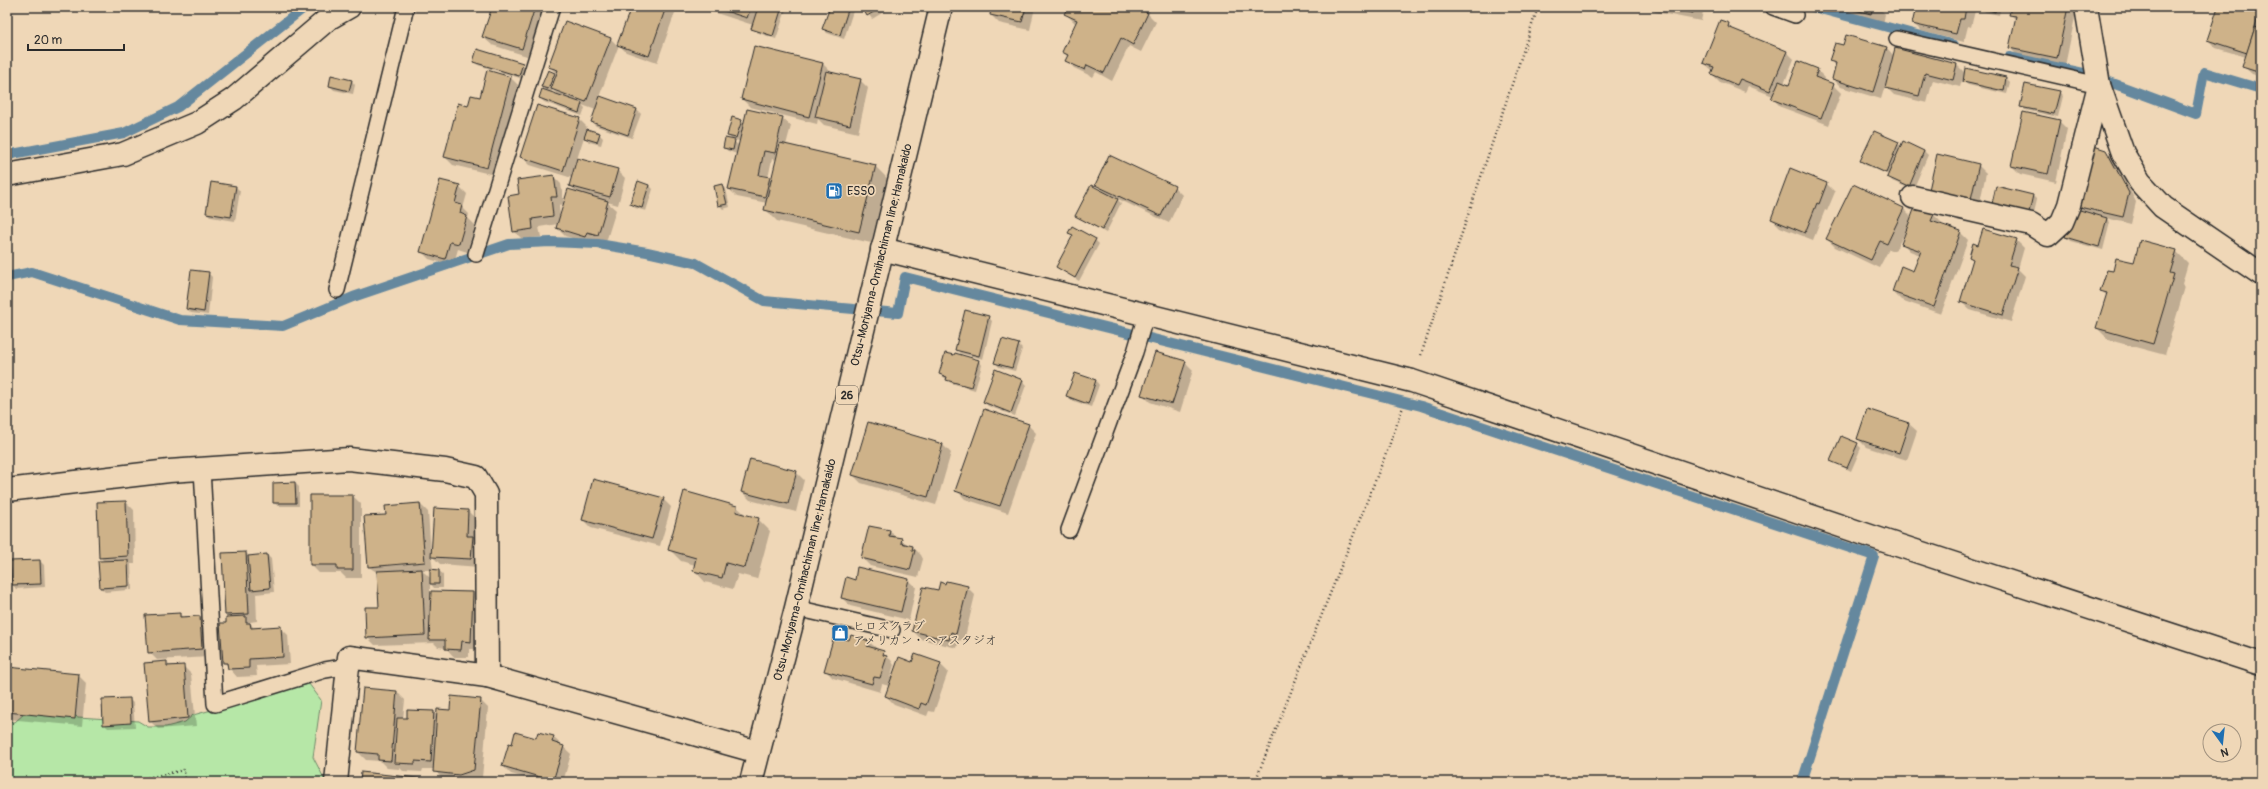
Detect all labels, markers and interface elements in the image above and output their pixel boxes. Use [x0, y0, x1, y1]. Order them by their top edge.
scale bar [28, 26, 124, 52]
text: 20 m [34, 33, 63, 48]
street label: Otsu-Moriyama-Omihachiman line;Hamakaido [847, 142, 915, 368]
fuel station icon: ESSO [824, 181, 844, 201]
place label: ESSO [847, 184, 875, 199]
road number: 26 [836, 386, 858, 404]
street label: Otsu-Moriyama-Omihachiman line;Hamakaido [770, 457, 839, 682]
place label: ヒロズクラブ アメリカン・ヘアスタジオ [853, 619, 997, 648]
shop icon: ヒロズクラブ アメリカン・ヘアスタジオ [830, 623, 850, 643]
north arrow [2202, 723, 2242, 763]
text: N [2219, 745, 2230, 760]

